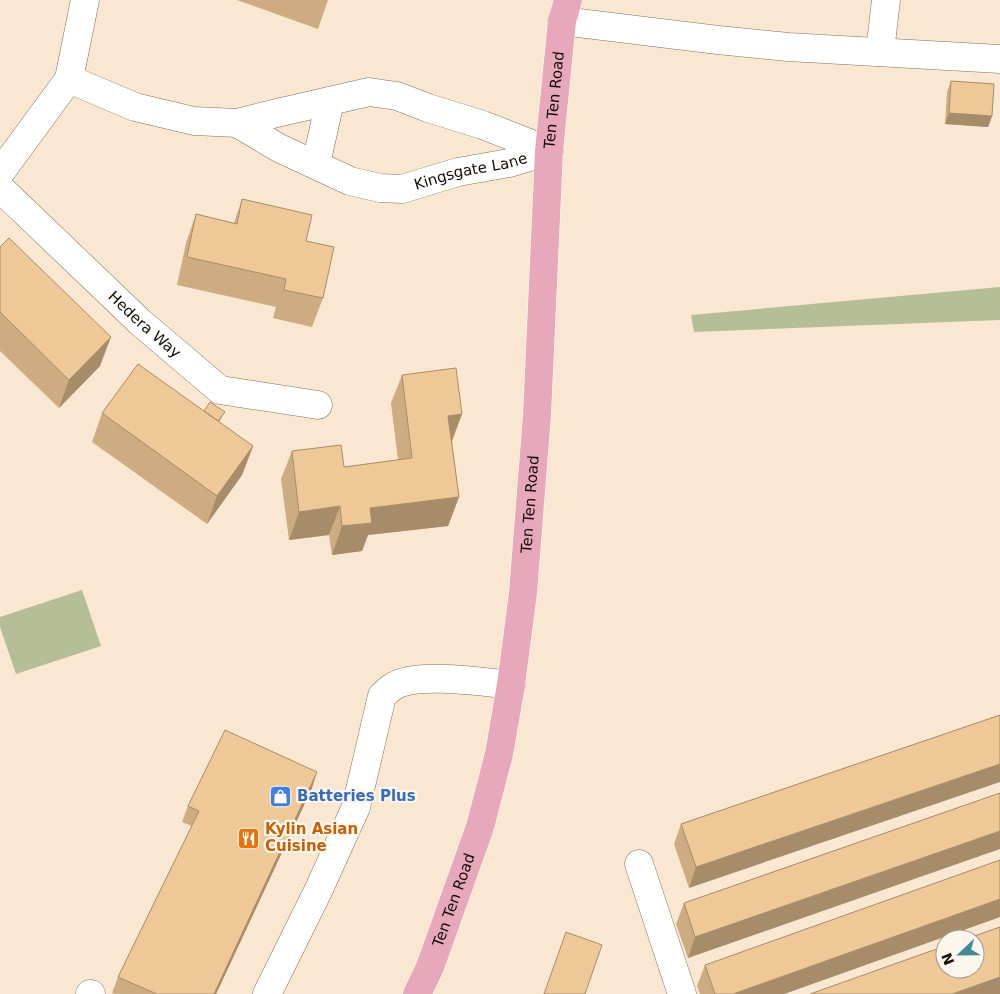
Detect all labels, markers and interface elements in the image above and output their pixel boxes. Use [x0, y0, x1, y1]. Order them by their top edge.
street label: Ten Ten Road [540, 50, 568, 151]
street label: Kingsgate Lane [412, 149, 529, 194]
street label: Hedera Way [105, 287, 185, 362]
street label: Ten Ten Road [517, 455, 543, 555]
shop icon: Batteries Plus [269, 784, 293, 808]
place label: Batteries Plus [297, 787, 416, 805]
place label: Kylin Asian Cuisine [265, 820, 358, 855]
restaurant icon: Kylin Asian Cuisine [237, 826, 261, 850]
street label: Ten Ten Road [429, 851, 479, 950]
north arrow [935, 929, 985, 979]
text: N [938, 950, 958, 967]

